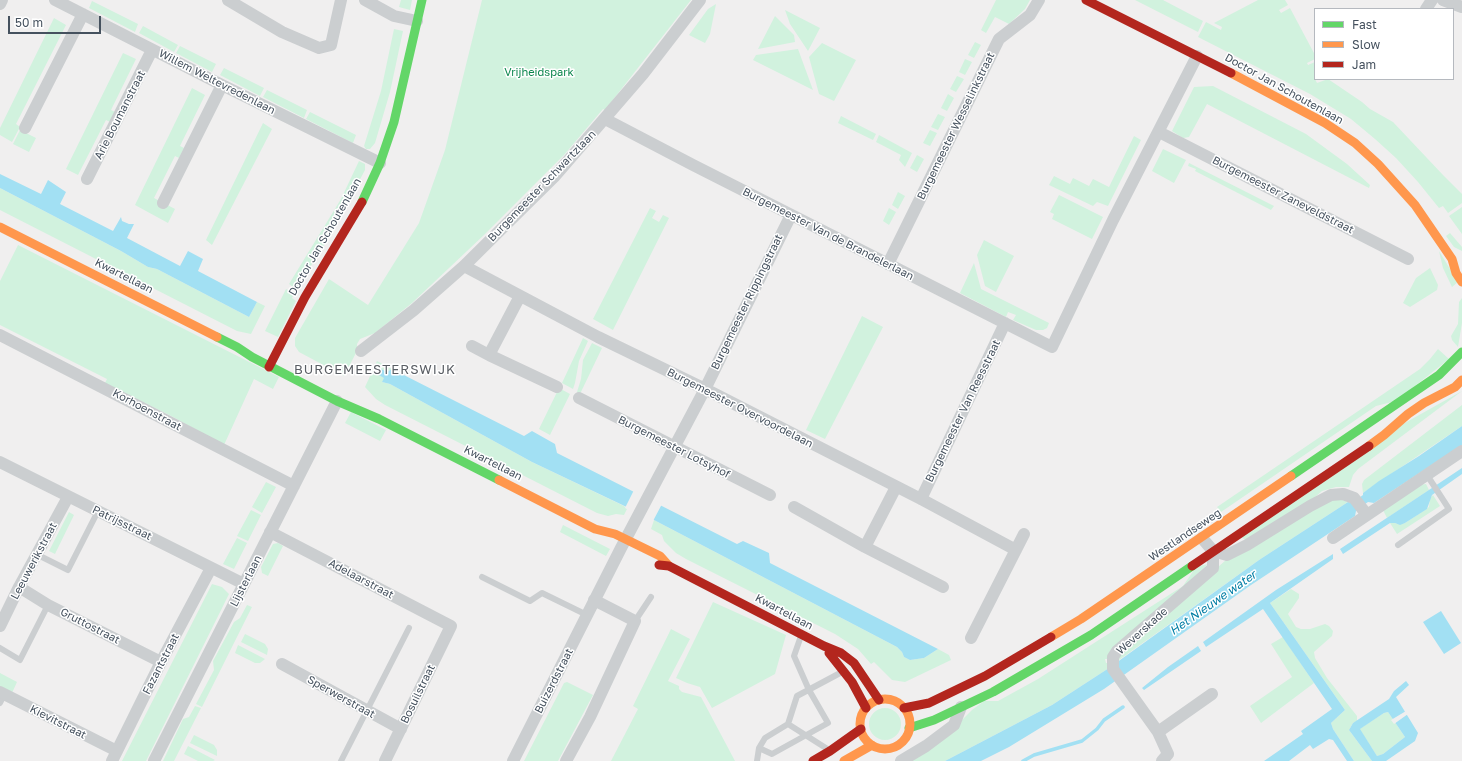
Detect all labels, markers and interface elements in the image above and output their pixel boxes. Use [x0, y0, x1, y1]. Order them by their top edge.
scale bar [10, 8, 103, 34]
legend [1314, 8, 1454, 80]
text: 50 m [15, 15, 43, 30]
text: Fast [1352, 17, 1377, 32]
text: Slow [1352, 37, 1380, 52]
street label: Willem Weltevredenlaan [157, 47, 277, 117]
street label: Burgemeester Wesselinkstraat [914, 50, 998, 202]
street label: Doctor Jan Schoutenlaan [1222, 51, 1346, 127]
text: Jam [1352, 57, 1376, 72]
park label: Vrijheidspark [504, 66, 574, 80]
street label: Arie Boumanstraat [92, 68, 148, 162]
street label: Burgemeester Schwartzlaan [485, 128, 599, 244]
street label: Burgemeester Zaneveldstraat [1210, 154, 1356, 236]
street label: Doctor Jan Schoutenlaan [286, 176, 364, 298]
street label: Burgemeester Van de Brandelerlaan [740, 185, 916, 283]
street label: Burgemeester Rippingstraat [708, 232, 786, 372]
street label: Kwartellaan [93, 256, 155, 296]
street label: Burgemeester Van Reesstraat [923, 338, 1003, 484]
district label: BURGEMEESTERSWIJK [294, 362, 456, 378]
street label: Burgemeester Overvoordelaan [665, 365, 815, 451]
street label: Korhoenstraat [110, 386, 184, 434]
street label: Burgemeester Lotsyhof [616, 413, 732, 481]
street label: Kwartellaan [462, 443, 524, 483]
street label: Patrijsstraat [90, 503, 154, 543]
street label: Westlandseweg [1146, 506, 1224, 564]
street label: Leeuwerikstraat [8, 520, 60, 602]
street label: Lijsterlaan [227, 553, 265, 609]
street label: Adelaarstraat [326, 556, 396, 602]
water label: Het Nieuwe water [1167, 568, 1259, 638]
street label: Kwartellaan [753, 591, 815, 633]
street label: Gruttostraat [58, 605, 122, 647]
street label: Weverskade [1114, 605, 1170, 657]
street label: Fazantstraat [140, 631, 182, 697]
street label: Buizerdstraat [532, 646, 576, 716]
street label: Bosuilstraat [398, 662, 438, 726]
street label: Sperwerstraat [305, 673, 377, 721]
street label: Kievitstraat [28, 702, 88, 742]

